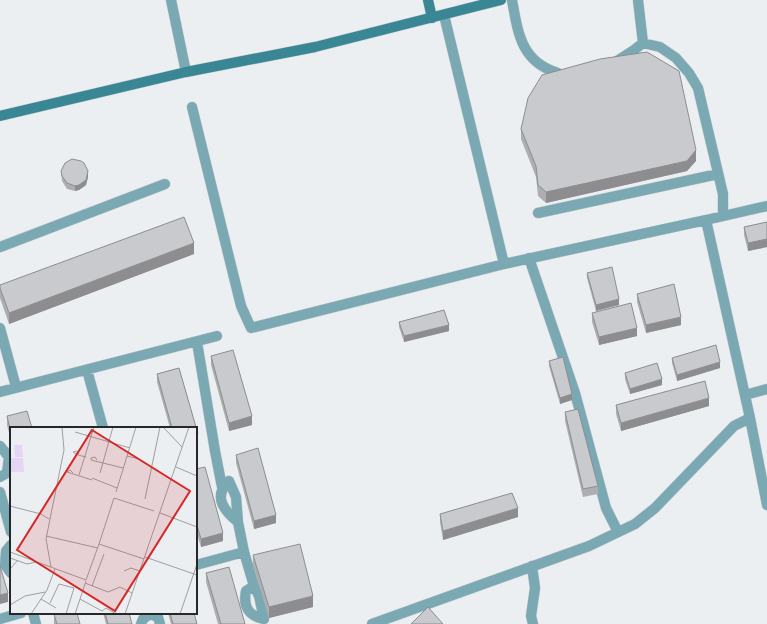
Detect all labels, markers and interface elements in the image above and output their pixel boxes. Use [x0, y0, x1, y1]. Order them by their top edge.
inset map [10, 427, 197, 614]

